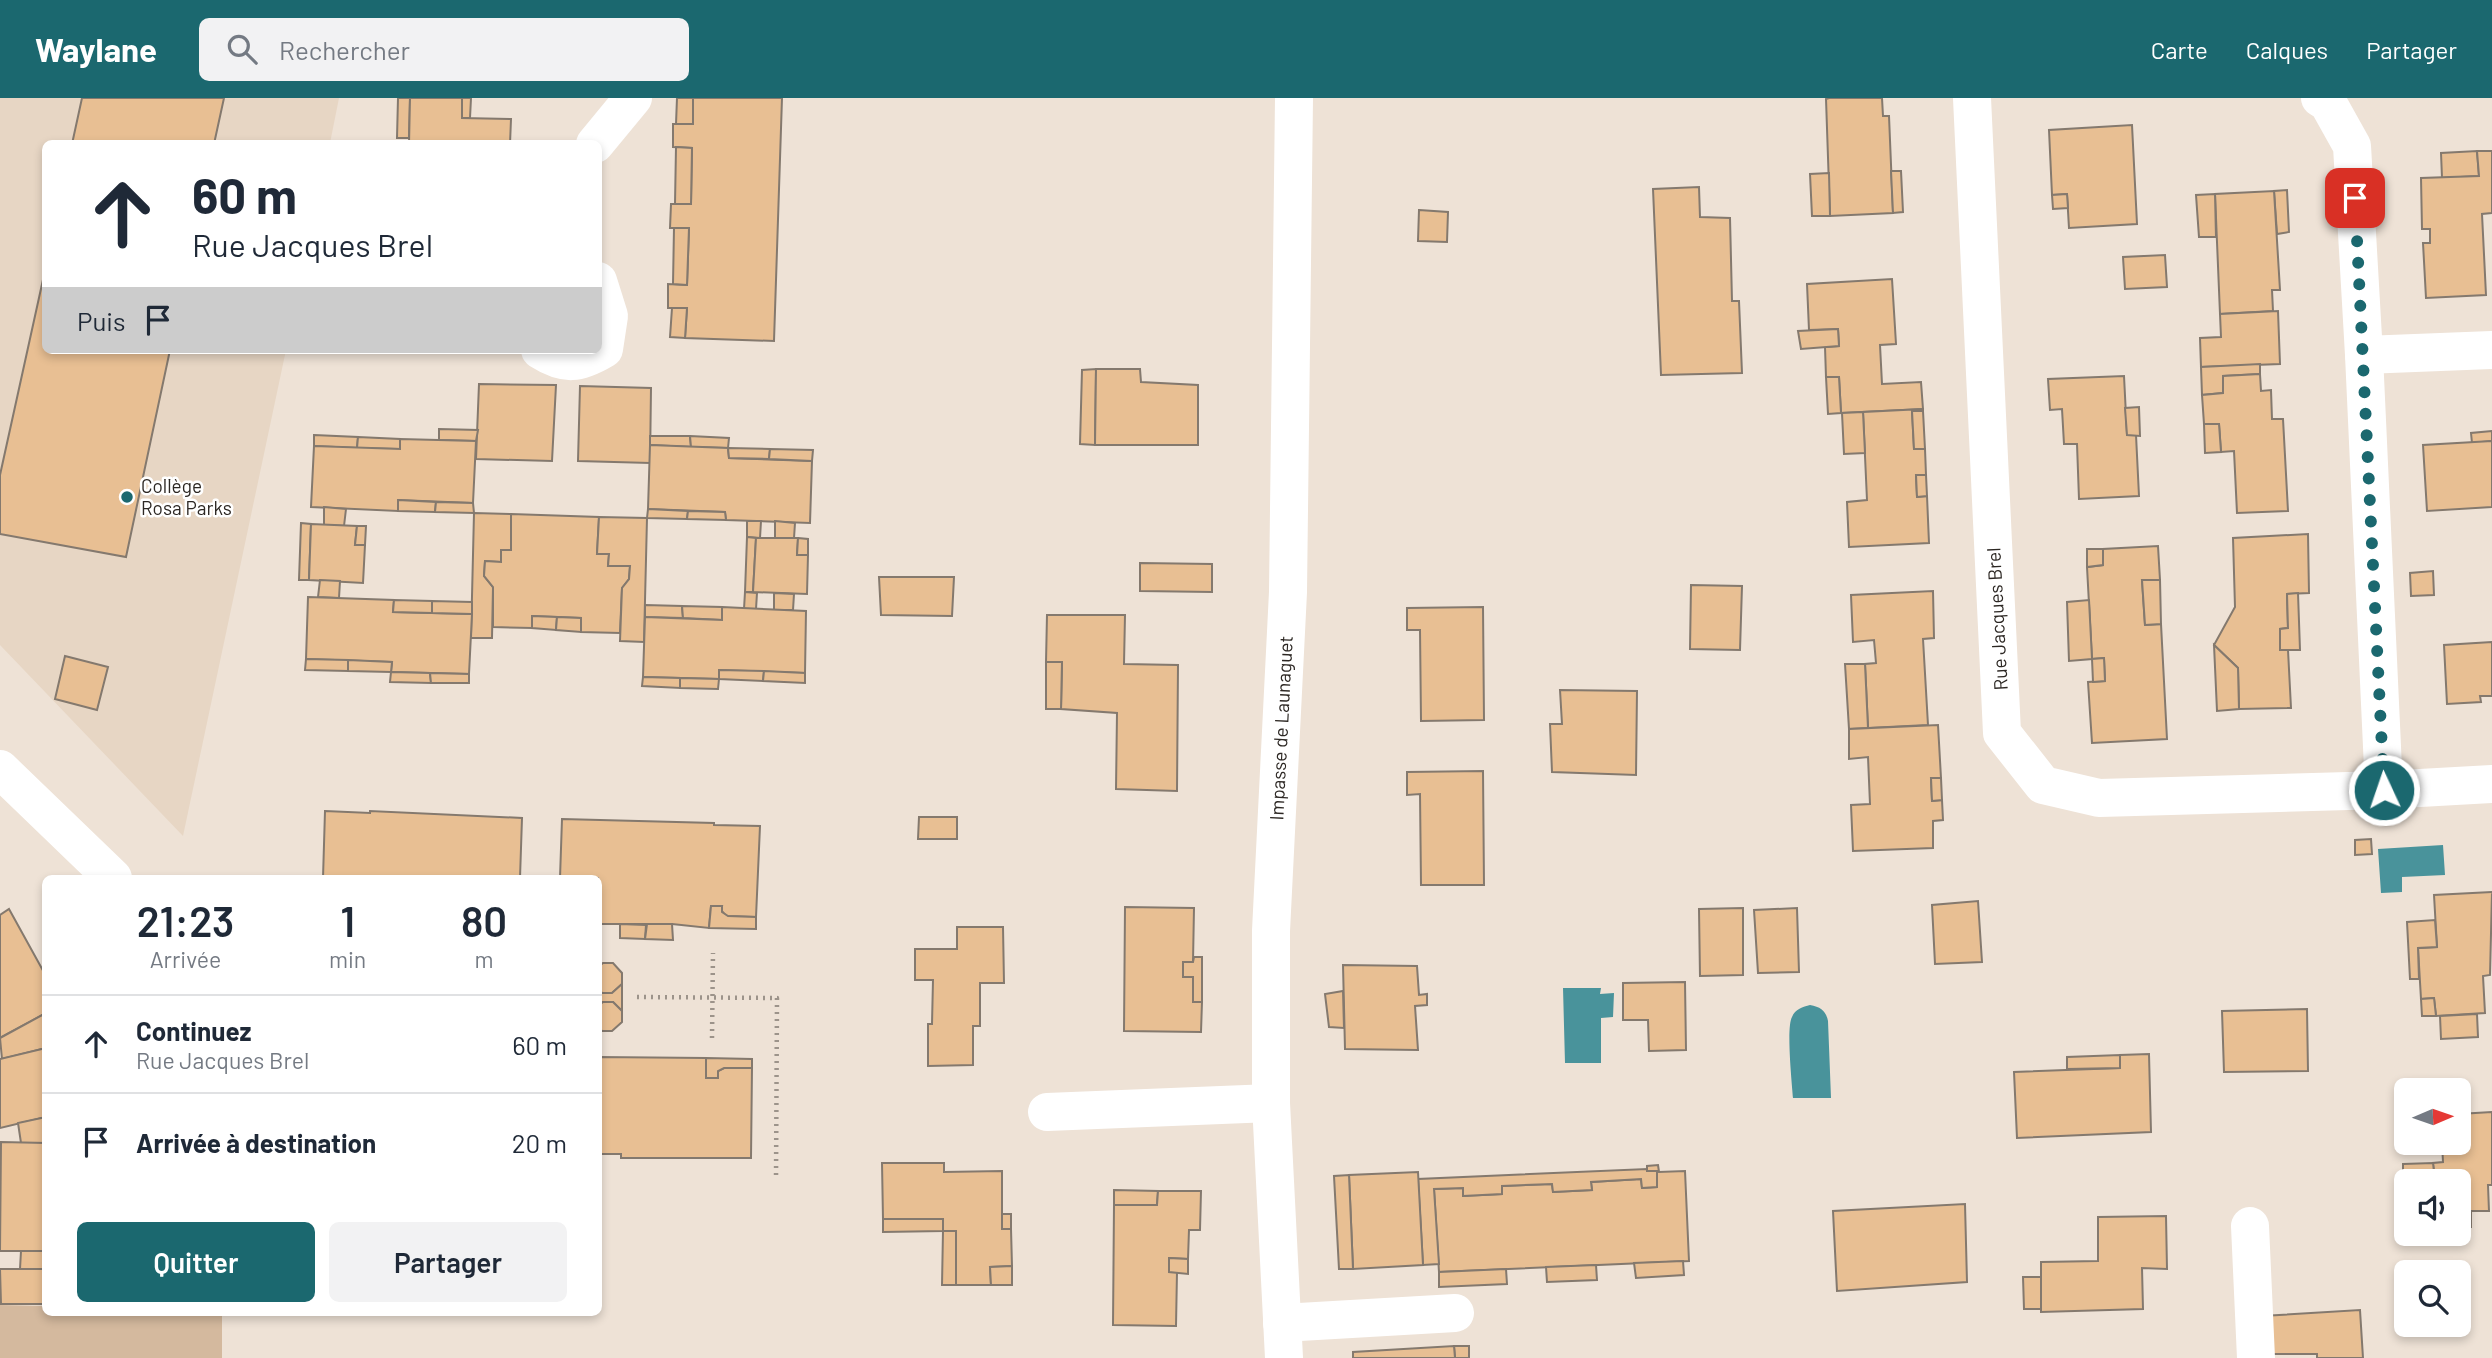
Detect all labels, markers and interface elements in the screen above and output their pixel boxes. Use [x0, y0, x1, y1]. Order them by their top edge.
search box [199, 18, 689, 81]
text: Waylane [35, 29, 157, 69]
icon: search [223, 30, 261, 68]
text: Rechercher [279, 34, 410, 65]
text: Carte [2151, 35, 2208, 64]
text: Calques [2246, 35, 2328, 64]
text: Partager [2366, 35, 2457, 64]
text: 60 m [192, 165, 297, 224]
icon: ahead [77, 168, 168, 259]
pin [2325, 168, 2385, 228]
icon: arrive [2336, 179, 2374, 217]
text: Rue Jacques Brel [192, 225, 433, 263]
icon: arrive [139, 301, 177, 339]
text: Puis [77, 305, 125, 336]
place label: Collège Rosa Parks [141, 474, 232, 519]
marker: Collège Rosa Parks [119, 489, 135, 505]
street label: Rue Jacques Brel [1981, 547, 2012, 691]
street label: Impasse de Launaguet [1264, 635, 1297, 821]
position arrow [2347, 753, 2421, 827]
text: 21:23 [137, 895, 234, 945]
text: 1 [340, 895, 355, 945]
text: 80 [461, 895, 507, 945]
text: Arrivée [150, 945, 221, 973]
text: min [329, 945, 366, 973]
text: m [475, 945, 494, 973]
text: Continuez [136, 1015, 252, 1046]
icon: ahead [77, 1025, 115, 1063]
text: 60 m [512, 1029, 567, 1060]
text: Rue Jacques Brel [136, 1046, 309, 1074]
north arrow [2394, 1078, 2471, 1155]
map controls [2394, 1078, 2471, 1337]
icon: arrive [77, 1123, 115, 1161]
text: Arrivée à destination [136, 1127, 376, 1158]
text: 20 m [512, 1127, 567, 1158]
button: sound [2394, 1169, 2471, 1246]
button: Quitter [77, 1222, 315, 1302]
button: Partager [329, 1222, 567, 1302]
button: search [2394, 1260, 2471, 1337]

